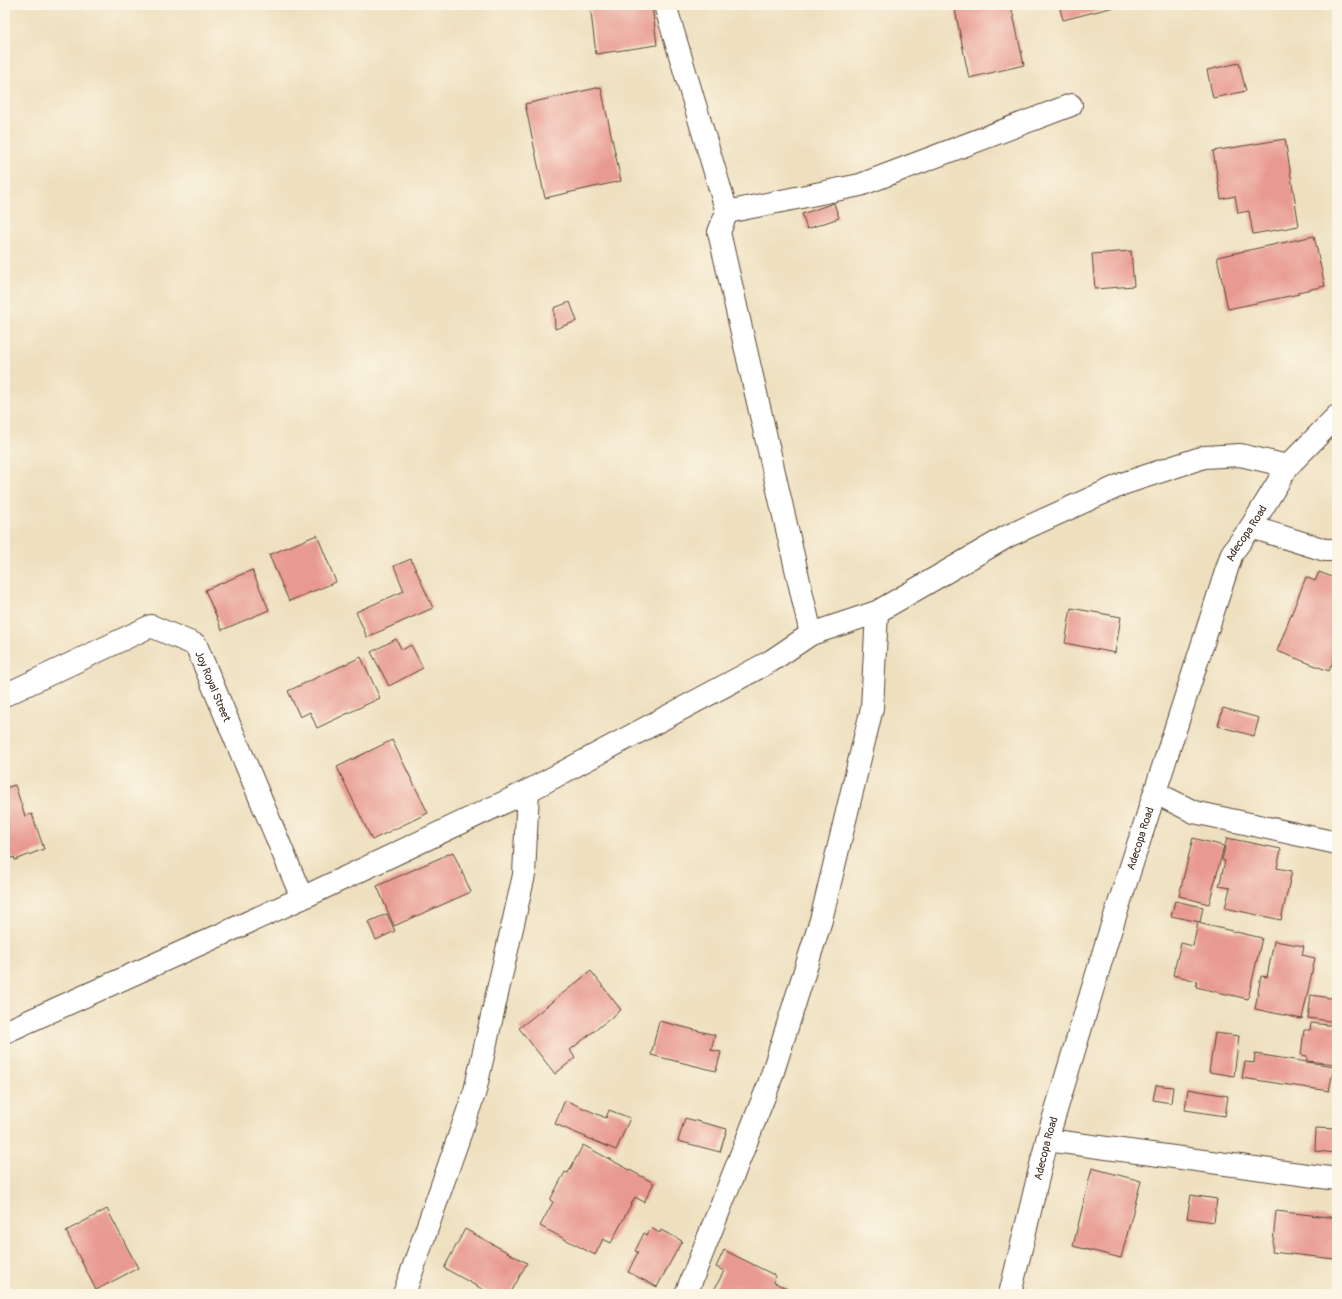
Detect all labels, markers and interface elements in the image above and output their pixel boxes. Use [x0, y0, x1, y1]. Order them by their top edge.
street label: Adecopa Road [1223, 503, 1269, 563]
street label: Joy Royal Street [193, 649, 234, 724]
street label: Adecopa Road [1124, 805, 1156, 871]
street label: Adecopa Road [1031, 1115, 1060, 1181]

